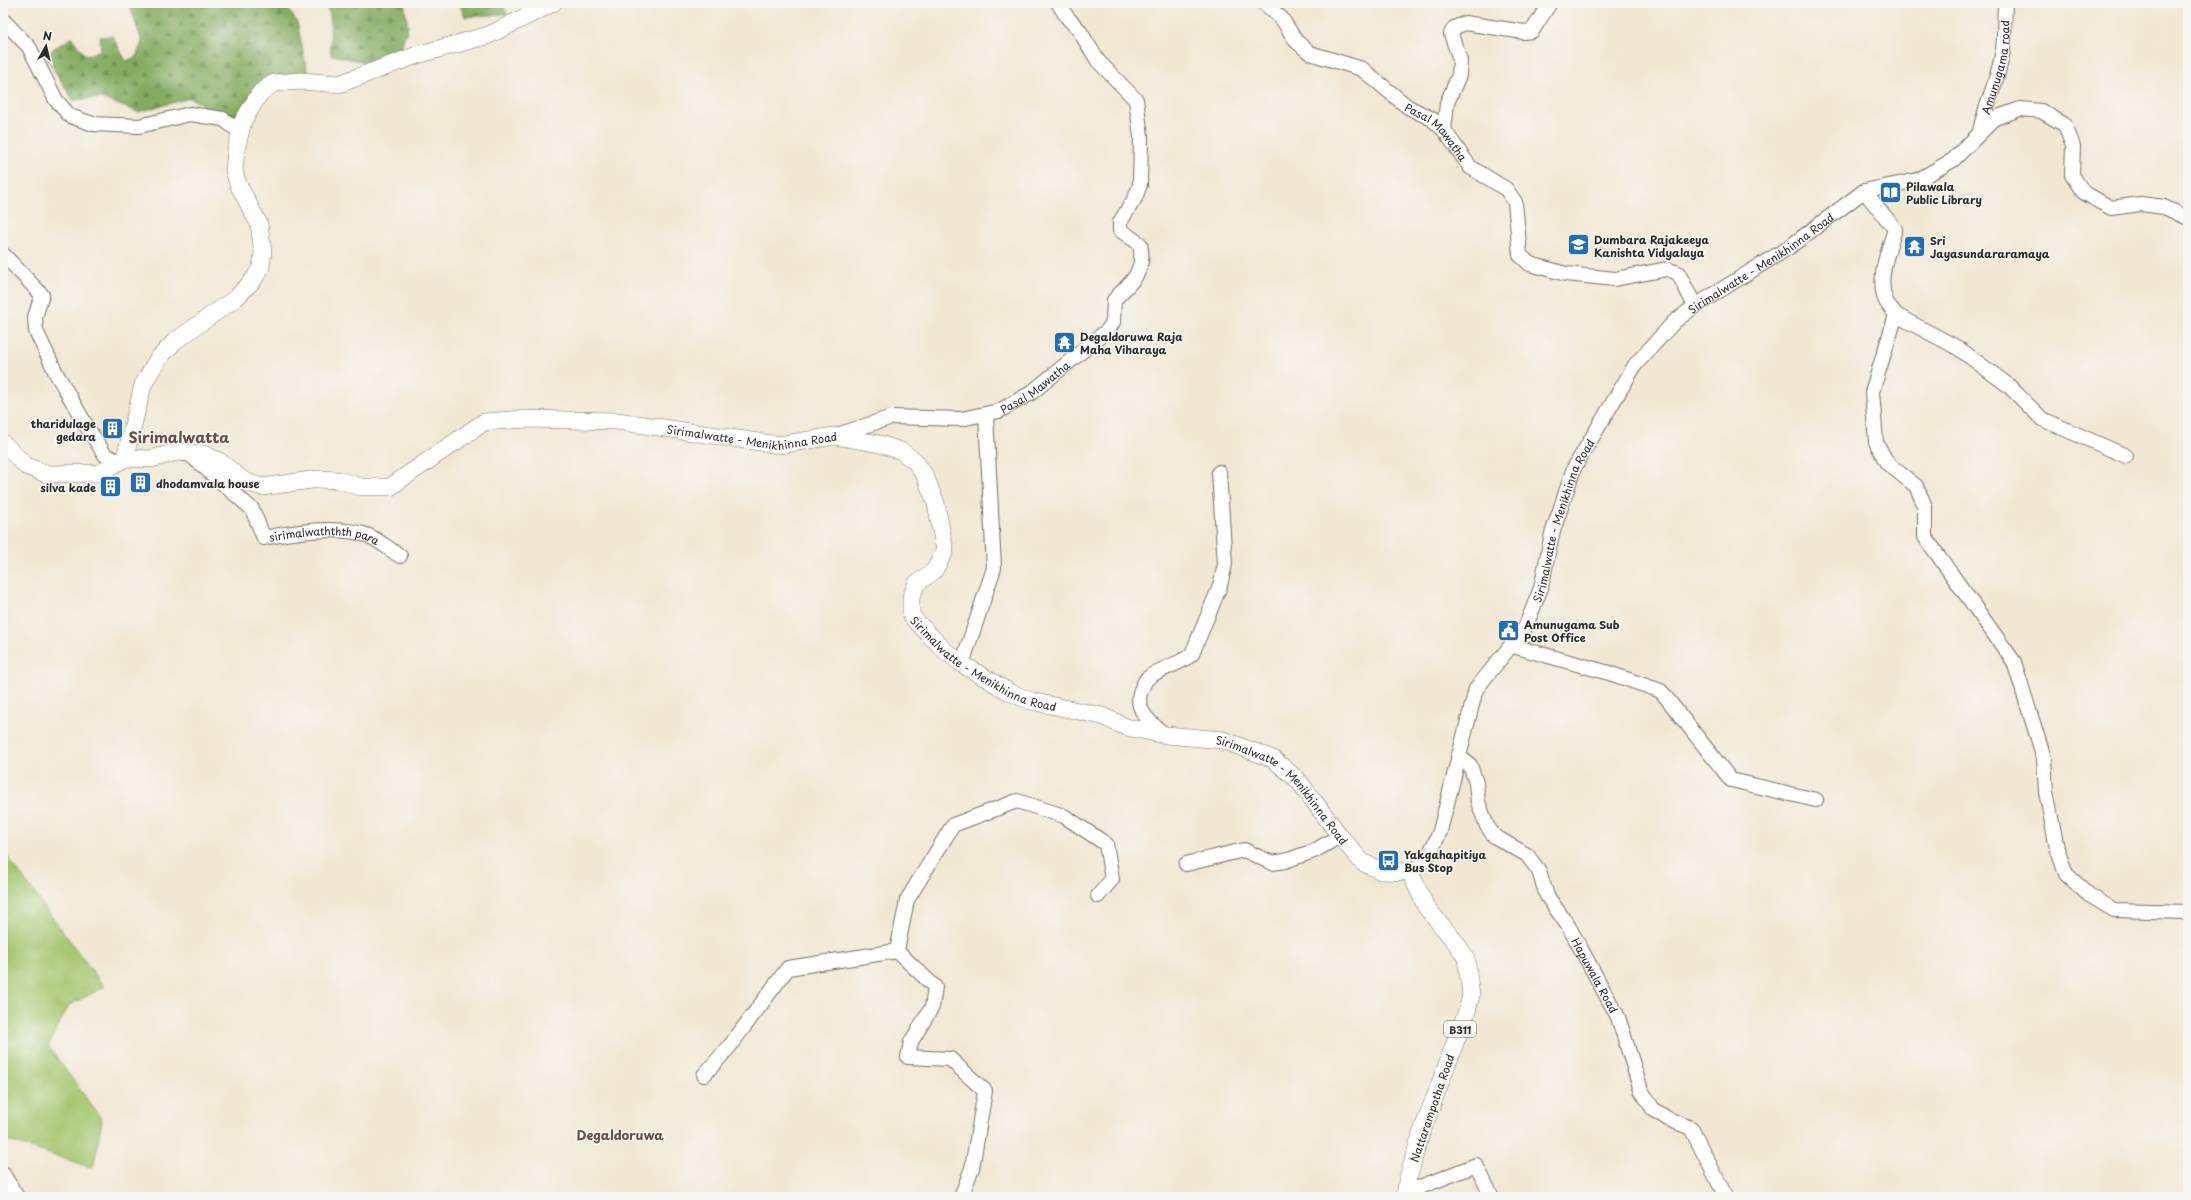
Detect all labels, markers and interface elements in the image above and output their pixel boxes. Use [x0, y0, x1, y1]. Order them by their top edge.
street label: Amunugama road [1976, 20, 2013, 116]
north arrow [26, 26, 66, 66]
text: N [42, 27, 53, 45]
street label: Pasal Mawatha [1402, 98, 1472, 165]
place label: Pilawala Public Library [1906, 178, 1982, 208]
library icon: Pilawala Public Library [1878, 179, 1904, 205]
street label: Sirimalwatte - Menikhinna Road [1684, 208, 1837, 317]
place label: Dumbara Rajakeeya Kanishta Vidyalaya [1594, 231, 1709, 261]
school or university icon: Dumbara Rajakeeya Kanishta Vidyalaya [1566, 232, 1592, 258]
place label: Sri Jayasundararamaya [1930, 232, 2050, 262]
temple icon: Sri Jayasundararamaya [1901, 233, 1927, 259]
place label: Degaldoruwa Raja Maha Viharaya [1080, 328, 1183, 358]
temple icon: Degaldoruwa Raja Maha Viharaya [1051, 329, 1077, 355]
street label: Pasal Mawatha [997, 356, 1073, 417]
place label: tharidulage gedara [31, 415, 96, 445]
building icon: tharidulage gedara [99, 416, 125, 442]
street label: Sirimalwatte - Menikhinna Road [666, 420, 838, 454]
district label: Sirimalwatta [129, 425, 229, 448]
street label: Sirimalwatte - Menikhinna Road [1528, 436, 1598, 605]
building icon: dhodamvala house [128, 470, 154, 496]
building icon: silva kade [98, 474, 124, 500]
place label: dhodamvala house [156, 475, 259, 492]
place label: silva kade [41, 479, 96, 496]
street label: sirimalwaththth para [268, 522, 383, 549]
street label: Sirimalwatte - Menikhinna Road [907, 612, 1058, 715]
place label: Amunugama Sub Post Office [1524, 616, 1620, 646]
public building icon: Amunugama Sub Post Office [1495, 617, 1521, 643]
street label: Sirimalwatte - Menikhinna Road [1215, 731, 1352, 848]
place label: Yakgahapitiya Bus Stop [1404, 846, 1486, 876]
bus stop icon: Yakgahapitiya Bus Stop [1375, 847, 1401, 873]
street label: Hapuwala Road [1568, 934, 1623, 1016]
road number: B311 [1444, 1021, 1476, 1037]
street label: Nattarampotha Road [1406, 1052, 1458, 1164]
district label: Degaldoruwa [576, 1125, 664, 1144]

